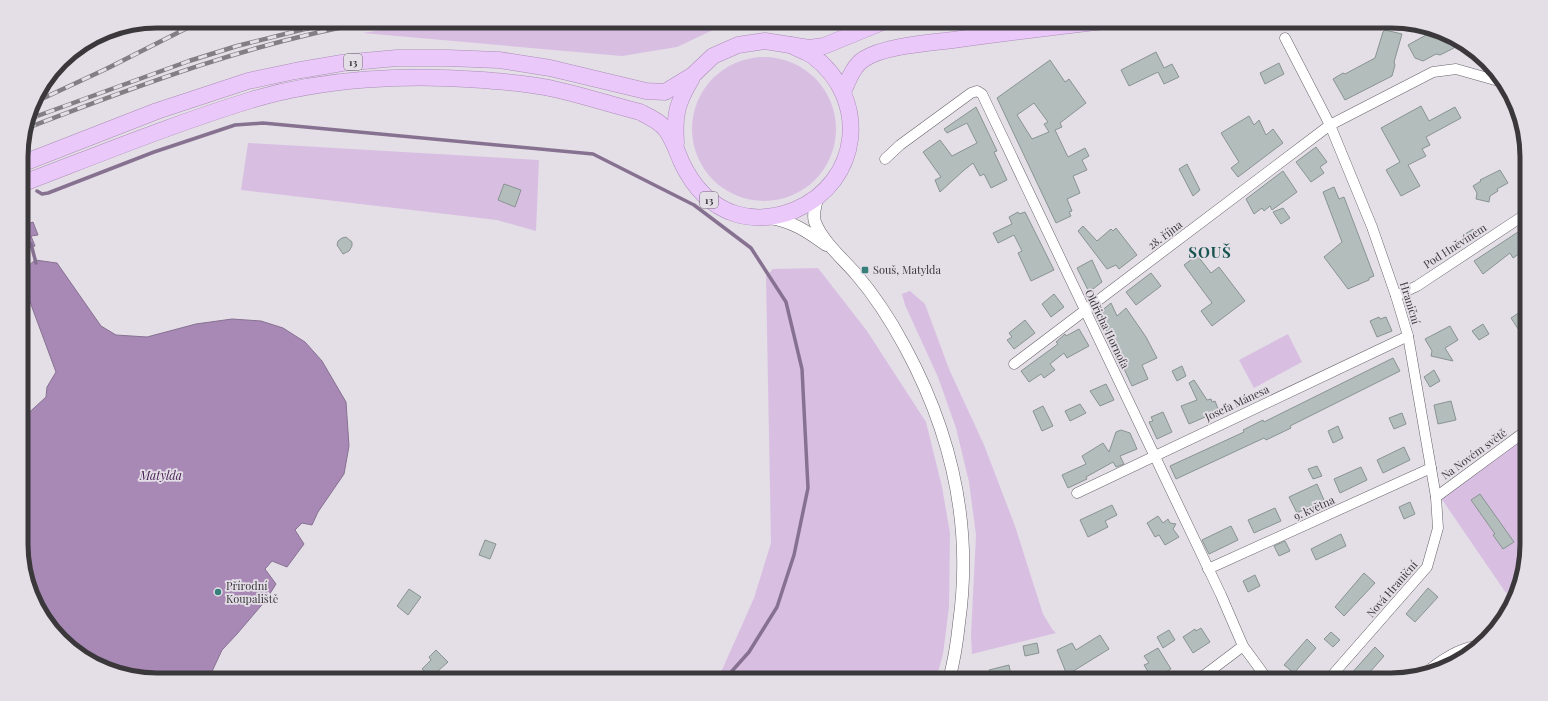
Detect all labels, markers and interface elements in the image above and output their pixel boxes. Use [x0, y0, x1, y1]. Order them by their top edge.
road number: 13 [344, 54, 362, 70]
road number: 13 [700, 192, 718, 208]
street label: 28. října [1144, 216, 1185, 253]
street label: Pod Hněvínem [1420, 219, 1489, 272]
district label: SOUŠ [1188, 242, 1232, 262]
place label: Souš, Matylda [873, 262, 941, 277]
marker: Souš, Matylda [860, 265, 870, 275]
street label: Hraniční [1397, 280, 1424, 326]
street label: Oldřicha Hornofa [1082, 287, 1133, 371]
street label: Josefa Mánesa [1201, 381, 1272, 424]
street label: Na Novém světě [1438, 424, 1510, 483]
water label: Matylda [139, 467, 182, 483]
street label: 9. května [1291, 492, 1337, 523]
street label: Nová Hraniční [1363, 557, 1420, 620]
place label: Přírodní Koupaliště [226, 578, 279, 606]
marker: Přírodní Koupaliště [213, 587, 223, 597]

